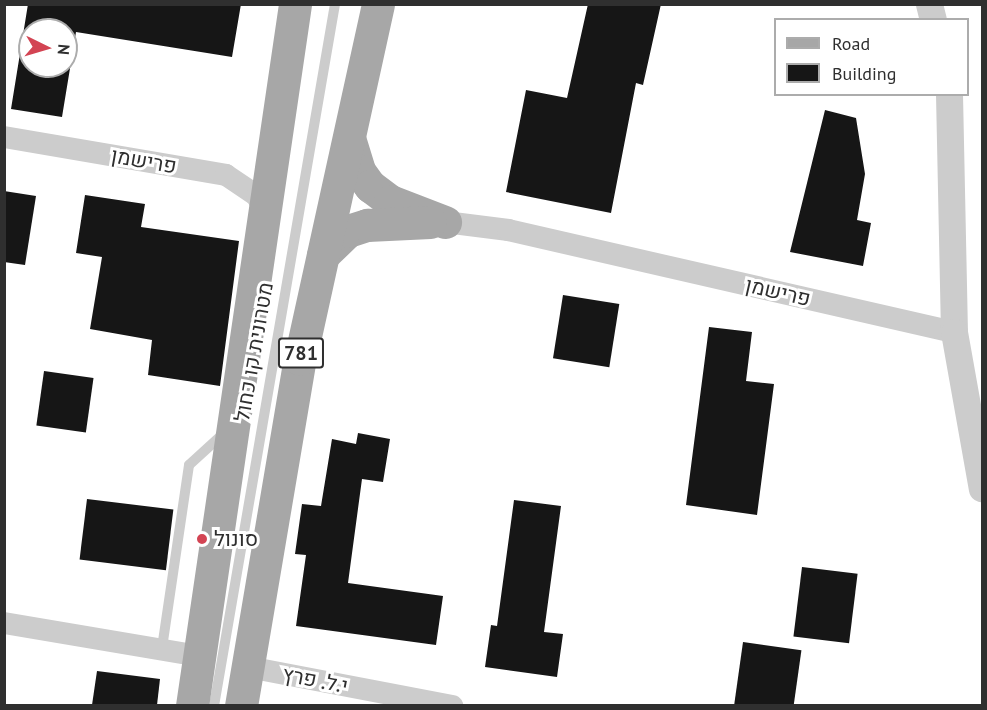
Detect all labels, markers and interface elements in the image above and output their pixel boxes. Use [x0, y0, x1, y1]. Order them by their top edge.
north arrow [18, 18, 78, 78]
legend [774, 18, 969, 96]
text: Road [832, 32, 870, 55]
text: N [54, 43, 74, 55]
text: Building [832, 62, 896, 85]
street label: פרישמן [109, 143, 179, 179]
street label: פרישמן [743, 272, 813, 312]
street label: מטרונית קו כחול [229, 280, 279, 424]
road number: 781 [277, 336, 325, 370]
place label: סונול [214, 526, 258, 552]
marker: סונול [195, 532, 209, 546]
street label: י.ל. פרץ [280, 661, 350, 699]

